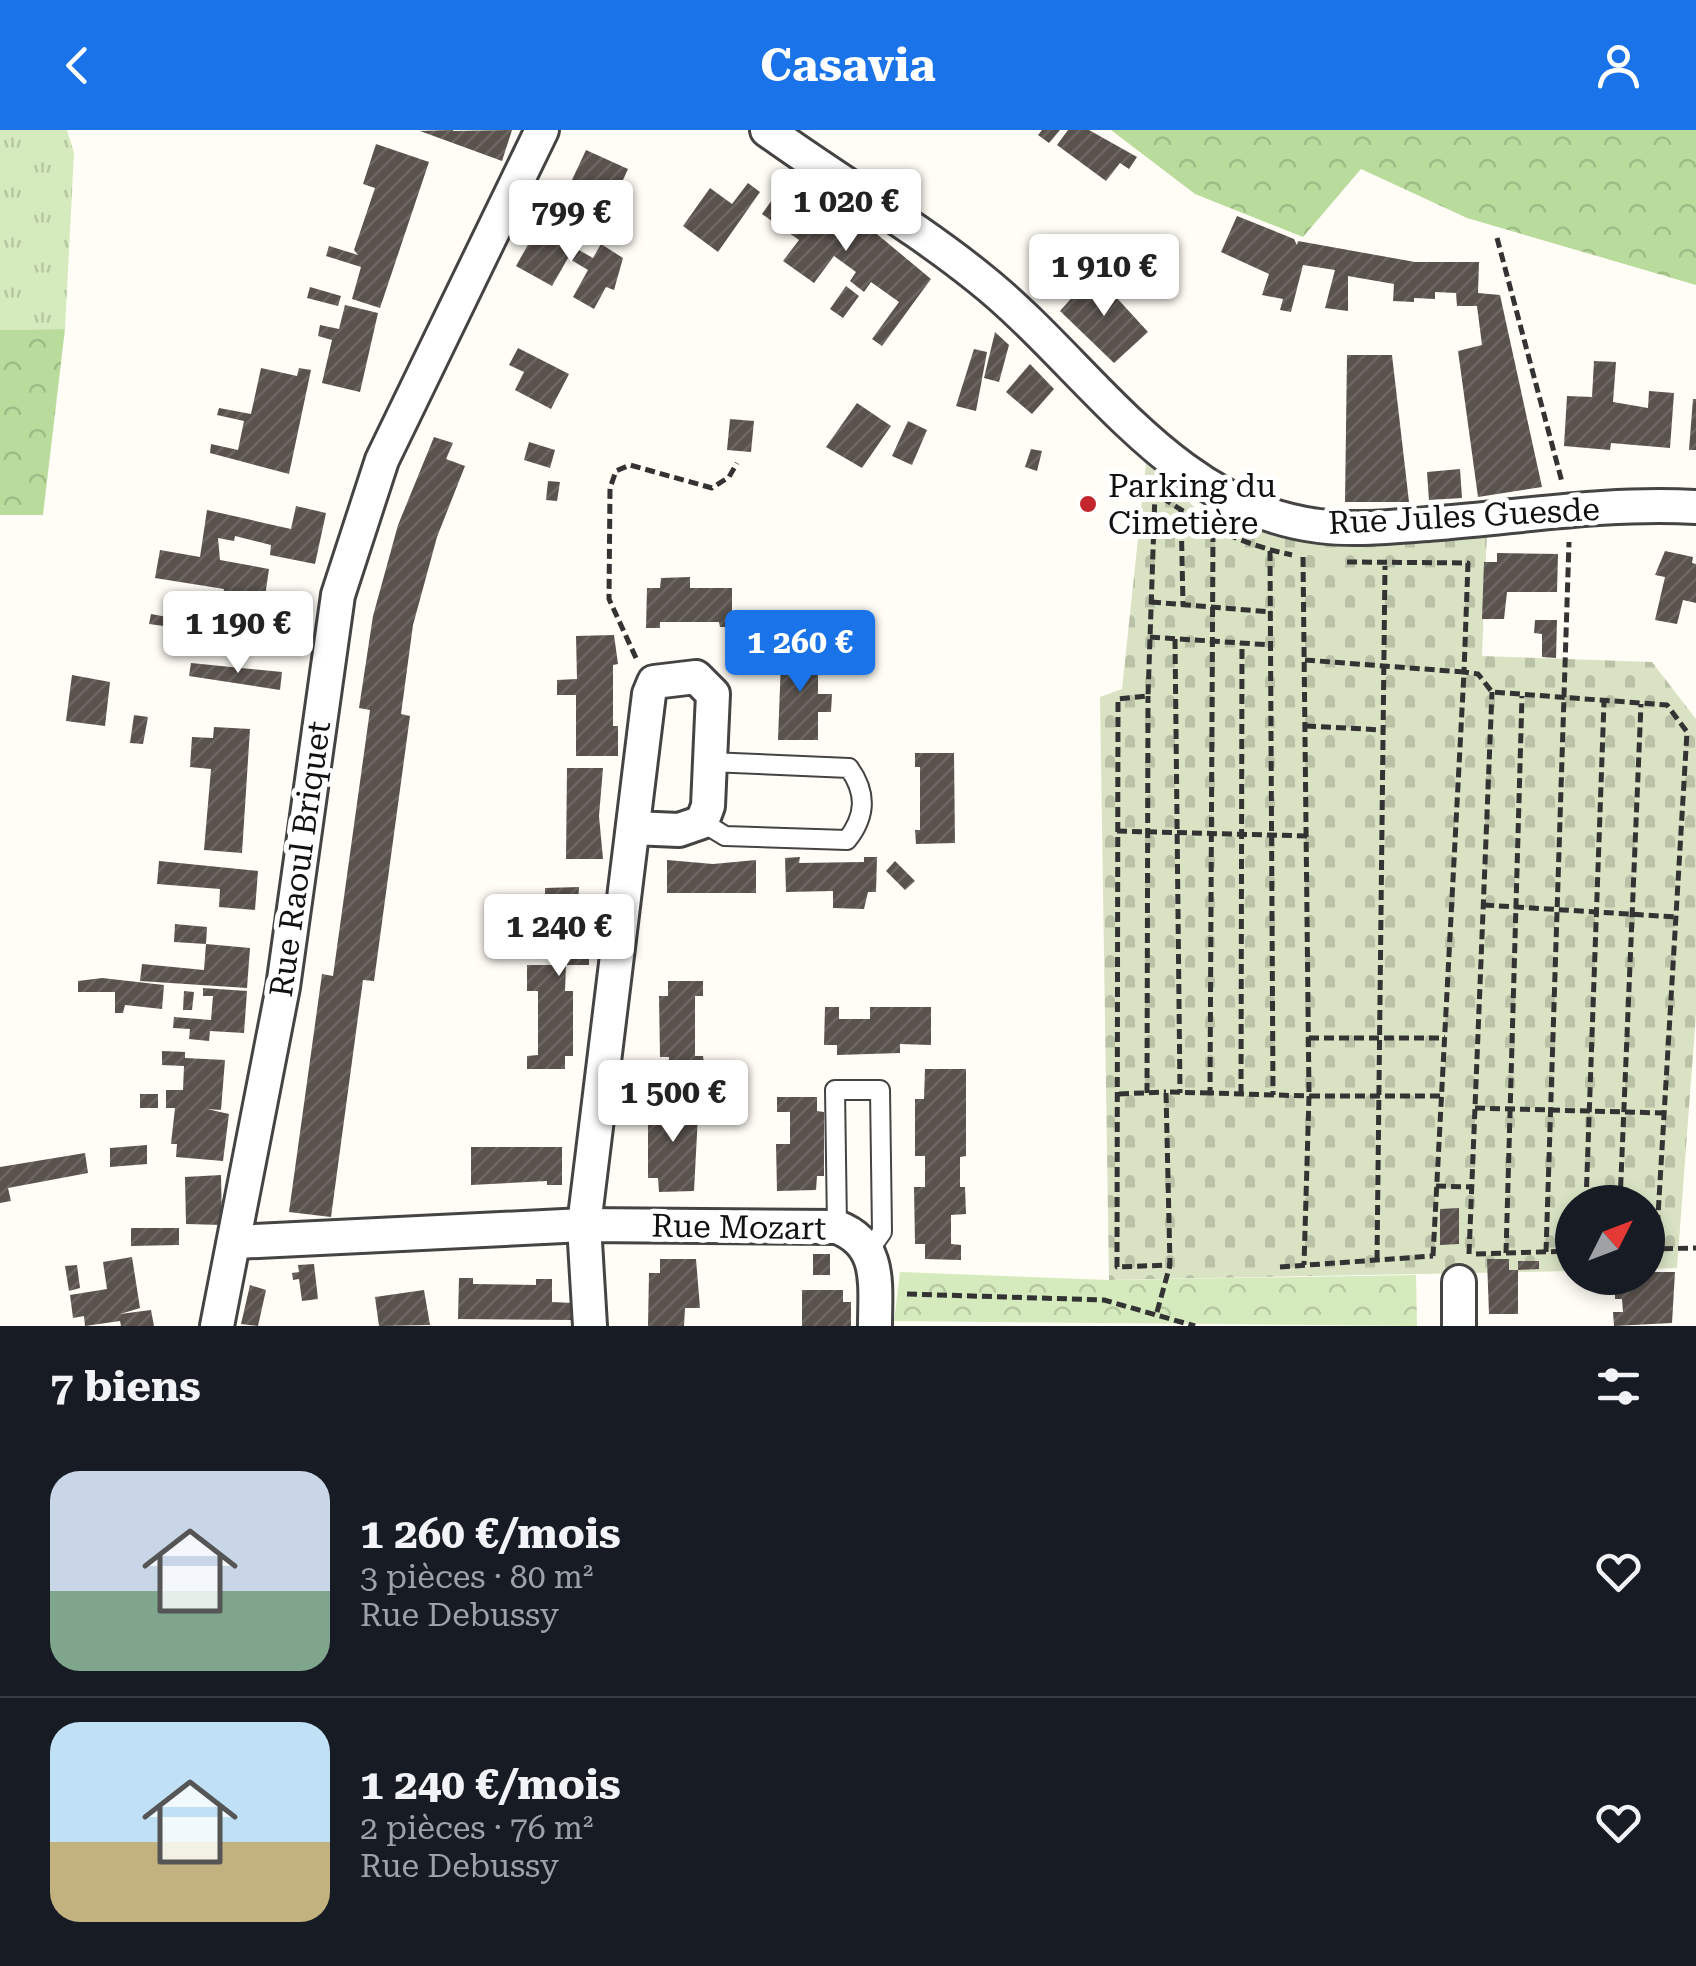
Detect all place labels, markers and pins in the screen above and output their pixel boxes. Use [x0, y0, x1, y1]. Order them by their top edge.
pin: 1 020 € [754, 169, 938, 254]
pin: 799 € [501, 180, 641, 265]
pin: 1 910 € [1012, 234, 1196, 319]
place label: Parking du Cimetière [1108, 467, 1276, 542]
marker: Parking du Cimetière [1077, 493, 1099, 515]
pin: 1 190 € [146, 591, 330, 676]
pin: 1 260 € [708, 610, 892, 695]
pin: 1 240 € [467, 894, 651, 979]
pin: 1 500 € [581, 1060, 765, 1145]

